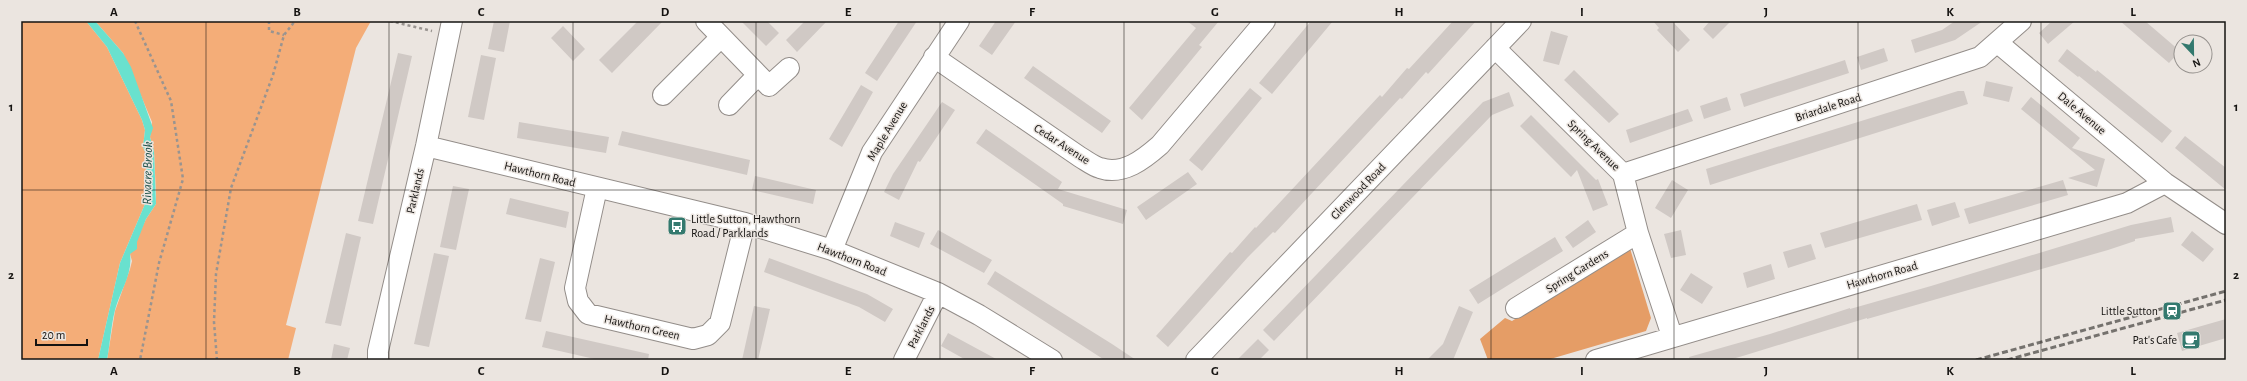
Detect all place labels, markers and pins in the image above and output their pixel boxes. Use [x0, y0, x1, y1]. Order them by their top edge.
place label: Little Sutton, Hawthorn Road / Parklands [691, 213, 800, 239]
bus stop icon: Little Sutton, Hawthorn Road / Parklands [666, 215, 688, 237]
station icon: Little Sutton [2161, 300, 2183, 322]
place label: Little Sutton [2101, 305, 2158, 317]
cafe icon: Pat's Cafe [2180, 329, 2202, 351]
place label: Pat's Cafe [2132, 334, 2177, 346]

